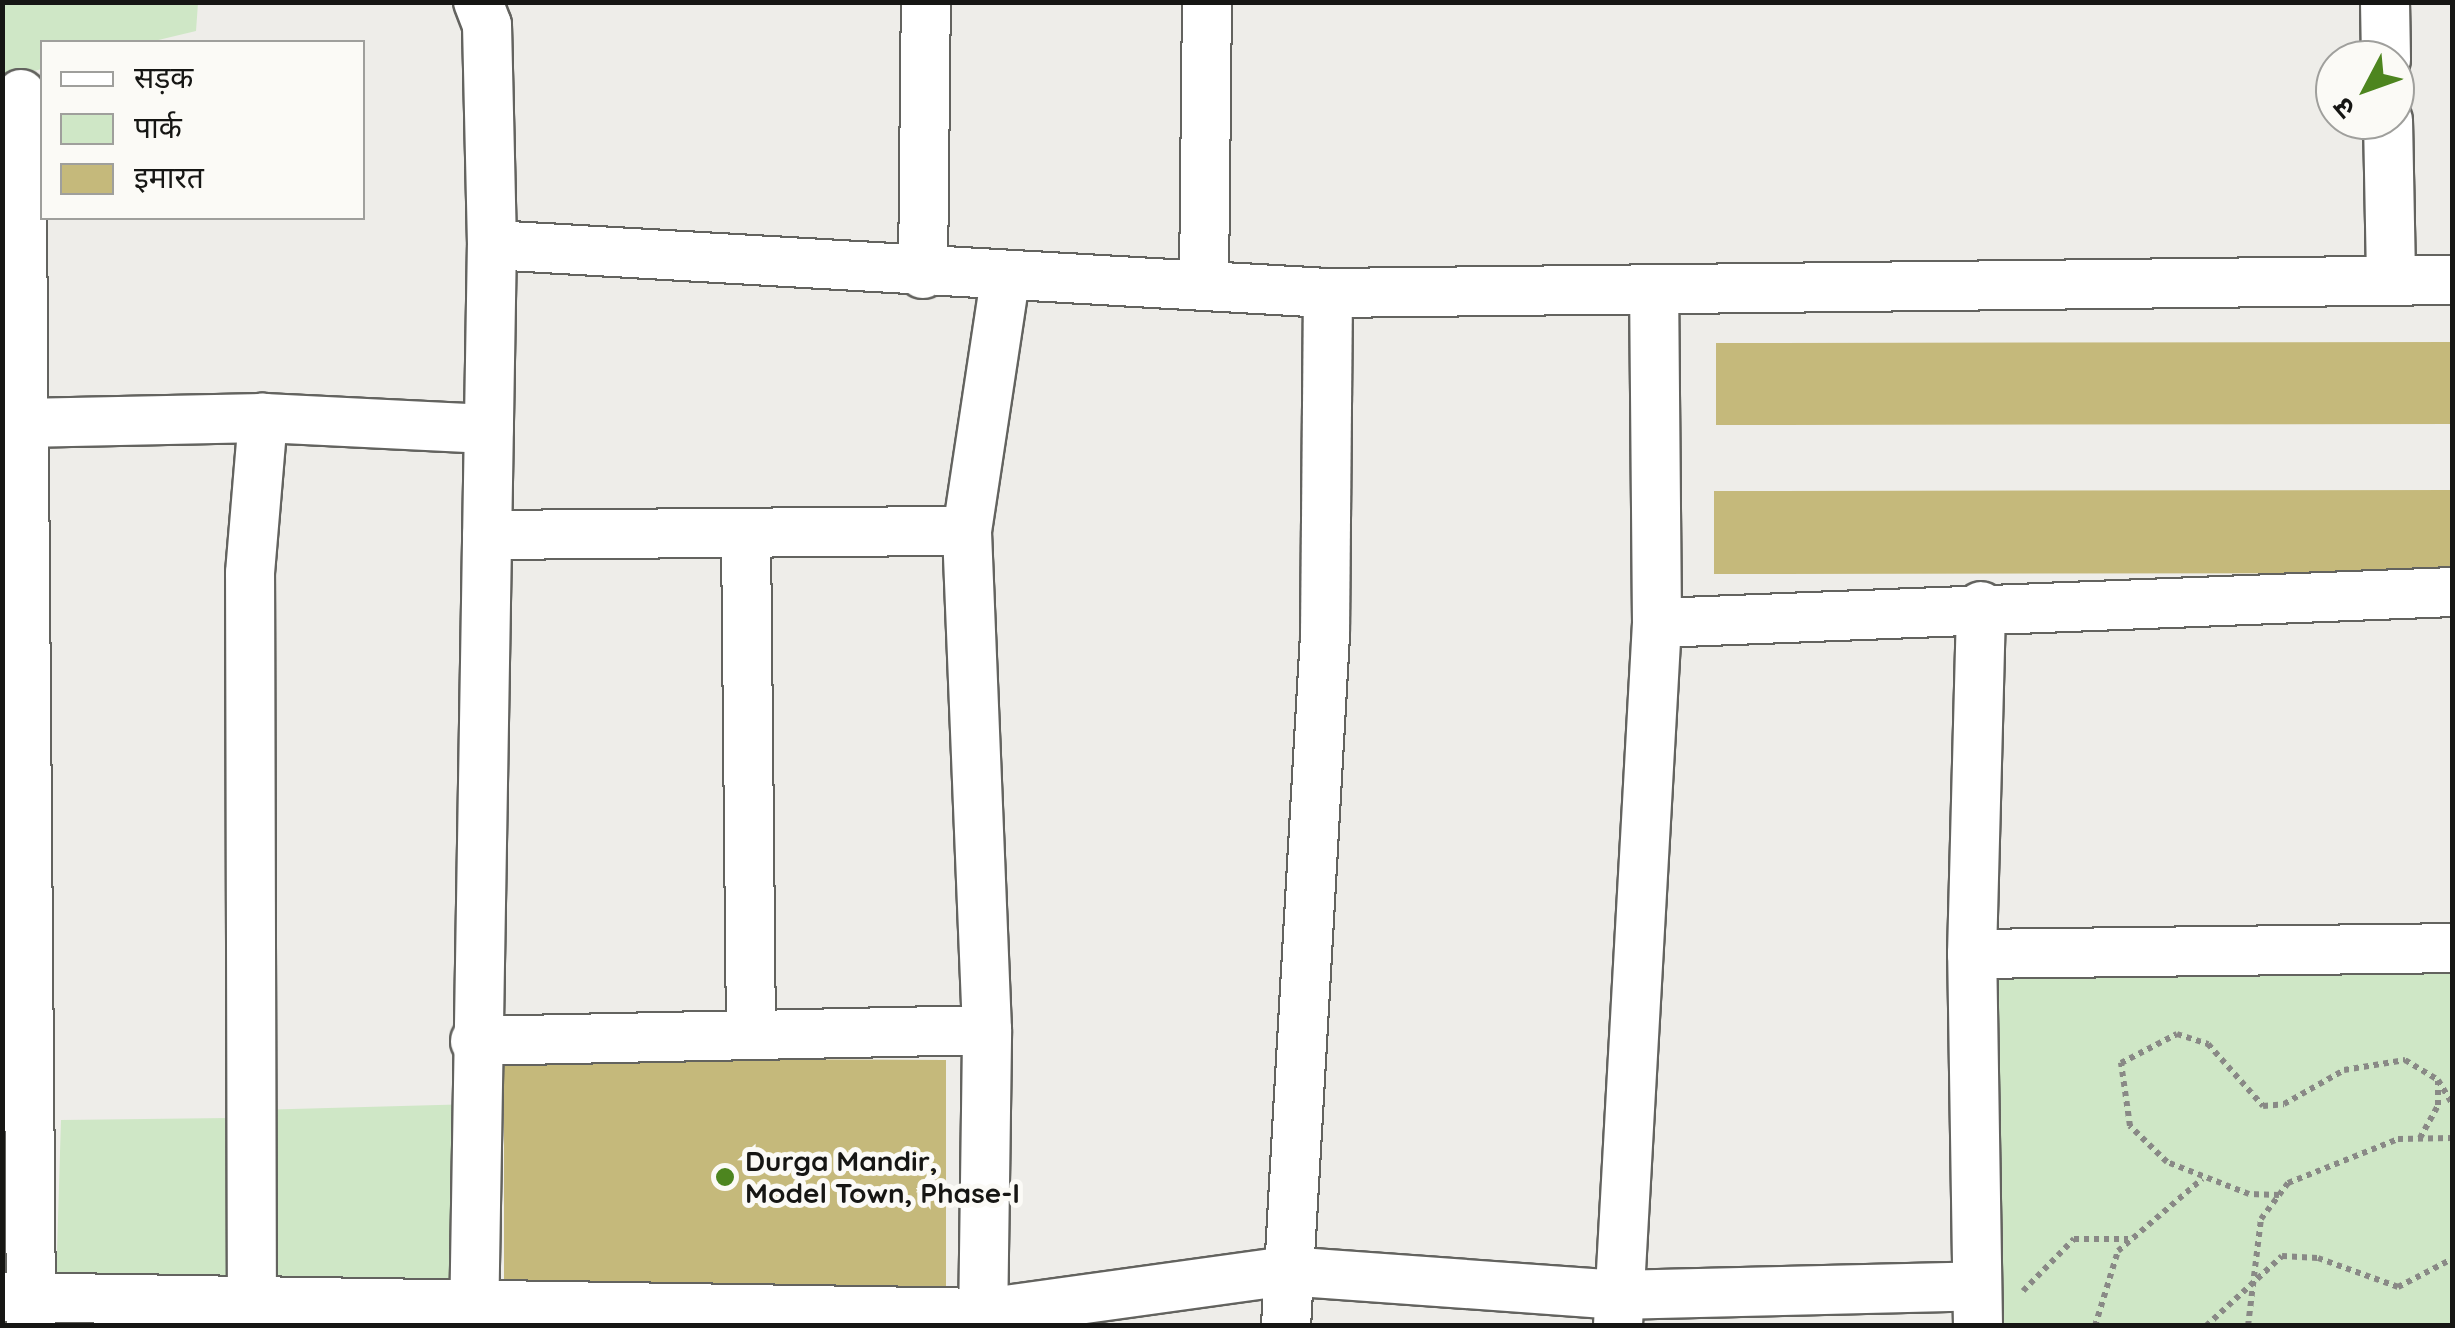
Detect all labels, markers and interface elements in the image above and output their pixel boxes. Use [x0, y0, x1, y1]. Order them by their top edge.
legend [40, 40, 365, 220]
north arrow [2315, 40, 2415, 140]
text: सड़क [134, 58, 193, 96]
text: उ [2325, 91, 2362, 126]
text: पार्क [134, 108, 182, 146]
text: इमारत [134, 158, 204, 196]
place label: Durga Mandir, Model Town, Phase-I [745, 1144, 1020, 1210]
marker: Durga Mandir, Model Town, Phase-I [714, 1166, 736, 1188]

